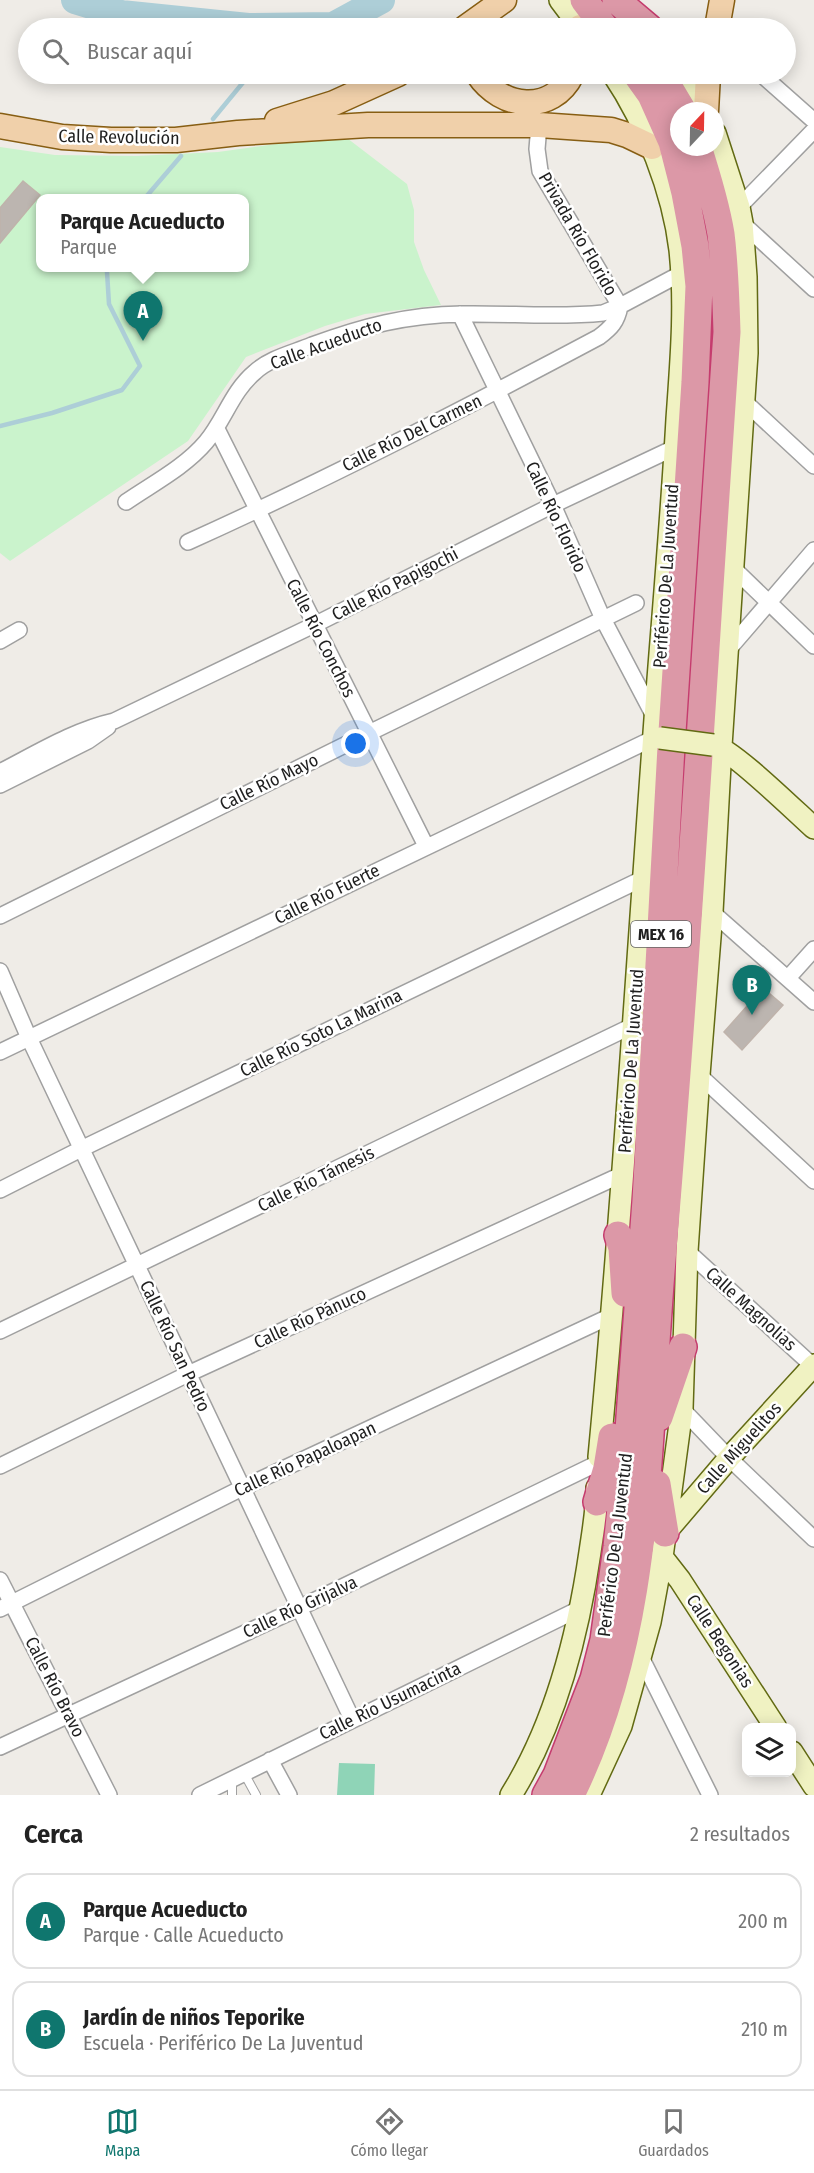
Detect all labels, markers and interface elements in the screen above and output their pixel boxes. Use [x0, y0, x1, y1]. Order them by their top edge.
search box [18, 18, 796, 84]
icon: search [39, 35, 72, 68]
text: Buscar aquí [87, 38, 192, 65]
north arrow [670, 102, 724, 156]
street label: Calle Revolución [58, 125, 180, 149]
street label: Privada Río Florido [534, 168, 622, 300]
popup [36, 194, 249, 272]
text: Parque Acueducto [60, 208, 225, 235]
text: Parque [60, 235, 117, 259]
pin: A [124, 292, 162, 341]
street label: Calle Acueducto [267, 314, 385, 374]
street label: Calle Río Del Carmen [339, 390, 485, 476]
street label: Calle Río Florido [521, 458, 591, 576]
street label: Periférico De La Juventud [649, 483, 683, 669]
street label: Calle Río Papigochi [328, 543, 462, 625]
street label: Calle Río Conchos [282, 575, 361, 701]
your location [341, 729, 370, 758]
street label: Calle Río Mayo [216, 749, 322, 815]
street label: Calle Río Fuerte [271, 859, 383, 929]
road number: MEX 16 [631, 921, 691, 947]
pin: B [732, 966, 771, 1015]
street label: Periférico De La Juventud [614, 968, 648, 1154]
street label: Calle Río Soto La Marina [236, 984, 406, 1082]
street label: Calle Río Támesis [254, 1141, 378, 1217]
street label: Calle Magnolias [701, 1262, 801, 1356]
street label: Calle Río San Pedro [135, 1277, 215, 1415]
street label: Calle Río Pánuco [250, 1282, 370, 1354]
street label: Calle Miguelitos [692, 1397, 786, 1499]
street label: Calle Río Papaloapan [231, 1416, 379, 1502]
street label: Periférico De La Juventud [593, 1452, 637, 1638]
street label: Calle Río Grijalva [239, 1571, 361, 1643]
street label: Calle Begonias [682, 1590, 759, 1692]
street label: Calle Río Bravo [20, 1633, 90, 1741]
street label: Calle Río Usumacinta [316, 1657, 465, 1745]
map controls [742, 1723, 796, 1777]
button: layers [742, 1723, 796, 1777]
text: Cerca [24, 1819, 83, 1850]
text: 2 resultados [690, 1822, 790, 1846]
text: Parque Acueducto [83, 1896, 247, 1923]
text: A [40, 1909, 51, 1933]
text: 200 m [738, 1909, 788, 1933]
text: Parque · Calle Acueducto [83, 1923, 284, 1947]
text: Jardín de niños Teporike [83, 2004, 305, 2031]
text: B [40, 2017, 51, 2041]
text: 210 m [741, 2017, 788, 2041]
text: Escuela · Periférico De La Juventud [83, 2031, 363, 2055]
tab: Mapa [105, 2105, 140, 2160]
tab: Cómo llegar [351, 2105, 428, 2160]
tab: Guardados [638, 2105, 709, 2160]

